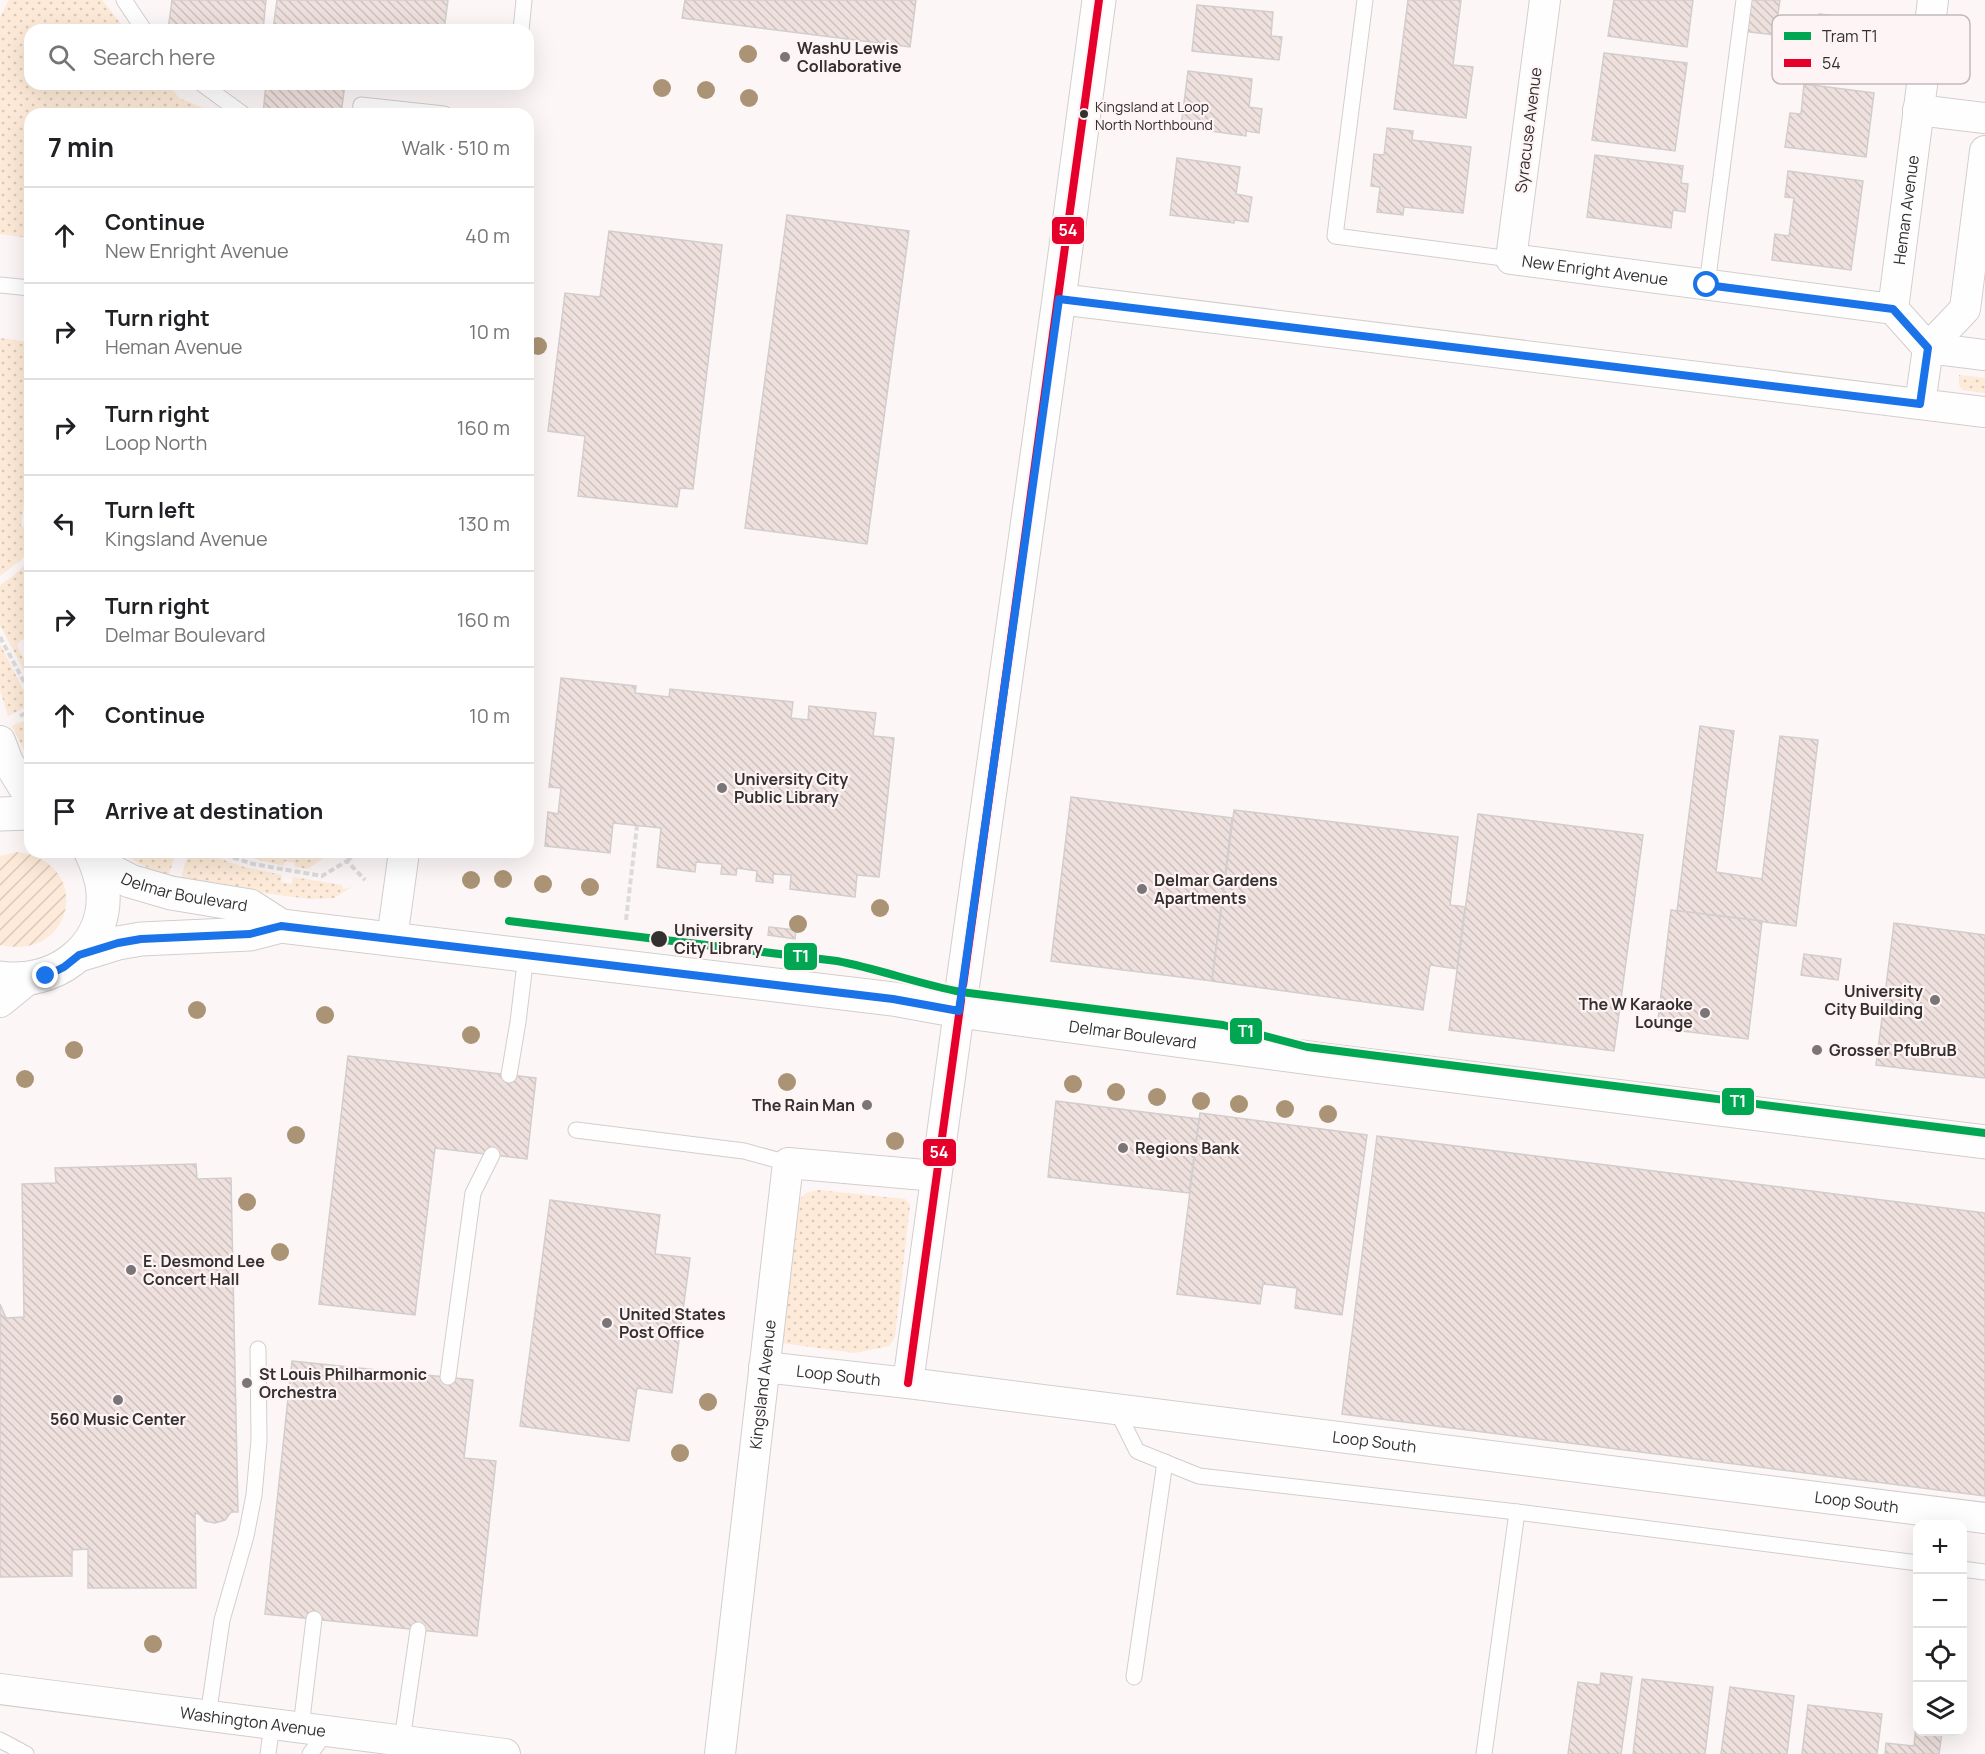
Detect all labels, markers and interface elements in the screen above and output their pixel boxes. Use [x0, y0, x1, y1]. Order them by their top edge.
legend [1772, 15, 1970, 84]
search box [24, 24, 534, 90]
text: Tram T1 [1822, 25, 1878, 47]
place label: WashU Lewis Collaborative [797, 37, 902, 77]
icon: search [45, 41, 78, 74]
text: Search here [93, 42, 215, 72]
marker: WashU Lewis Collaborative [778, 50, 792, 64]
text: 54 [1822, 52, 1841, 74]
street label: Syracuse Avenue [1509, 66, 1547, 194]
place label: Kingsland at Loop North Northbound [1095, 97, 1213, 134]
marker: Kingsland at Loop North Northbound [1078, 108, 1090, 120]
text: 7 min [48, 129, 114, 165]
text: Walk · 510 m [401, 134, 510, 161]
street label: Heman Avenue [1888, 154, 1924, 266]
text: Continue [105, 207, 205, 237]
line badge: 54 [1051, 216, 1085, 245]
icon: ahead [48, 219, 81, 252]
text: 54 [1058, 219, 1078, 241]
text: 40 m [465, 222, 510, 249]
text: New Enright Avenue [105, 237, 289, 264]
street label: New Enright Avenue [1521, 250, 1669, 290]
route start [1693, 271, 1719, 297]
text: Turn right [105, 303, 210, 333]
icon: right [48, 315, 81, 348]
text: 10 m [469, 318, 510, 345]
text: Heman Avenue [105, 333, 243, 360]
text: Turn right [105, 399, 210, 429]
icon: right [48, 411, 81, 444]
text: 160 m [457, 414, 510, 441]
text: Loop North [105, 429, 207, 456]
text: Turn left [105, 495, 195, 525]
icon: left [48, 507, 81, 540]
text: 130 m [458, 510, 510, 537]
text: Kingsland Avenue [105, 525, 268, 552]
text: Turn right [105, 591, 210, 621]
icon: right [48, 603, 81, 636]
text: 160 m [457, 606, 510, 633]
text: Delmar Boulevard [105, 621, 266, 648]
icon: ahead [48, 699, 81, 732]
text: Continue [105, 700, 205, 730]
text: 10 m [469, 702, 510, 729]
place label: University City Public Library [734, 768, 848, 808]
marker: University City Public Library [715, 781, 729, 795]
icon: arrive [48, 795, 81, 828]
text: Arrive at destination [105, 796, 323, 826]
street label: Delmar Boulevard [117, 867, 249, 916]
place label: Delmar Gardens Apartments [1154, 869, 1278, 909]
marker: Delmar Gardens Apartments [1135, 882, 1149, 896]
place label: University City Library [674, 919, 763, 959]
marker: University City Library [649, 929, 669, 949]
line badge: T1 [783, 942, 818, 971]
text: T1 [793, 945, 809, 967]
route end [32, 962, 58, 988]
place label: University City Building [1825, 980, 1923, 1020]
place label: The W Karaoke Lounge [1579, 993, 1693, 1033]
marker: University City Building [1928, 993, 1942, 1007]
marker: The W Karaoke Lounge [1698, 1006, 1712, 1020]
street label: Delmar Boulevard [1068, 1015, 1198, 1054]
line badge: T1 [1229, 1017, 1263, 1045]
text: T1 [1238, 1020, 1254, 1042]
place label: Grosser PfuBruB [1829, 1039, 1957, 1061]
marker: Grosser PfuBruB [1810, 1043, 1824, 1057]
line badge: T1 [1721, 1087, 1755, 1116]
text: T1 [1730, 1090, 1746, 1112]
place label: The Rain Man [752, 1094, 855, 1116]
marker: The Rain Man [860, 1098, 874, 1112]
place label: Regions Bank [1135, 1137, 1240, 1159]
line badge: 54 [922, 1138, 957, 1167]
text: 54 [929, 1141, 949, 1163]
marker: Regions Bank [1116, 1141, 1130, 1155]
place label: E. Desmond Lee Concert Hall [143, 1250, 265, 1290]
marker: E. Desmond Lee Concert Hall [124, 1263, 138, 1277]
place label: United States Post Office [619, 1303, 726, 1343]
marker: United States Post Office [600, 1316, 614, 1330]
street label: Kingsland Avenue [744, 1318, 781, 1450]
street label: Loop South [795, 1360, 882, 1391]
place label: St Louis Philharmonic Orchestra [259, 1363, 427, 1403]
marker: St Louis Philharmonic Orchestra [240, 1376, 254, 1390]
marker: 560 Music Center [111, 1393, 125, 1407]
place label: 560 Music Center [50, 1408, 186, 1430]
street label: Loop South [1331, 1425, 1418, 1458]
street label: Loop South [1813, 1486, 1900, 1518]
map controls [1913, 1520, 1967, 1736]
button: + [1913, 1520, 1967, 1574]
button: − [1913, 1574, 1967, 1628]
button: locate [1913, 1628, 1967, 1682]
button: layers [1913, 1682, 1967, 1736]
street label: Washington Avenue [179, 1701, 327, 1742]

